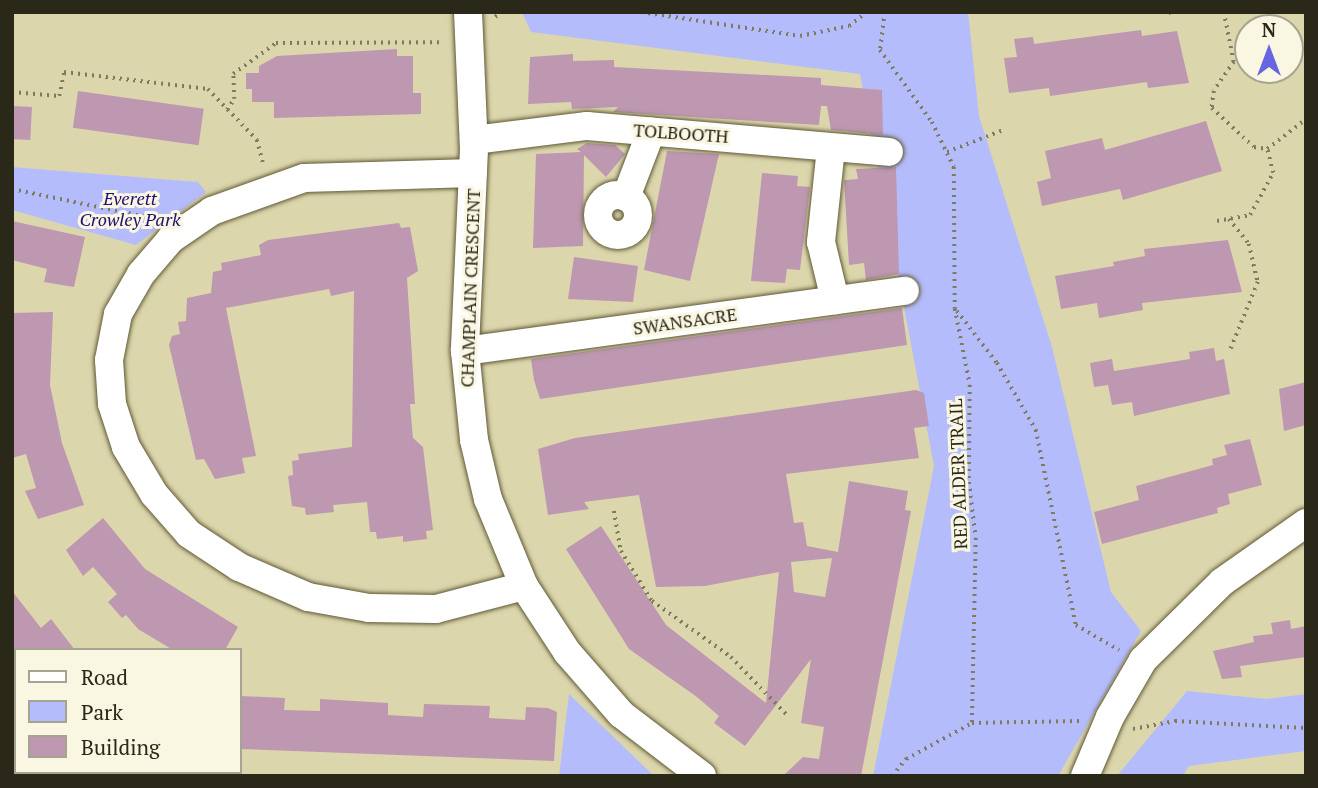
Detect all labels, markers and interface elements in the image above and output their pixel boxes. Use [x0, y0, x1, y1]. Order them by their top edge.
north arrow [1234, 14, 1304, 84]
text: N [1262, 17, 1276, 42]
street label: TOLBOOTH [633, 119, 729, 147]
park label: Everett Crowley Park [79, 188, 181, 230]
street label: CHAMPLAIN CRESCENT [456, 188, 484, 388]
street label: SWANSACRE [632, 303, 738, 339]
street label: RED ALDER TRAIL [945, 398, 971, 550]
legend [14, 648, 242, 774]
text: Road [81, 663, 128, 691]
text: Park [81, 698, 123, 726]
text: Building [81, 733, 160, 761]

